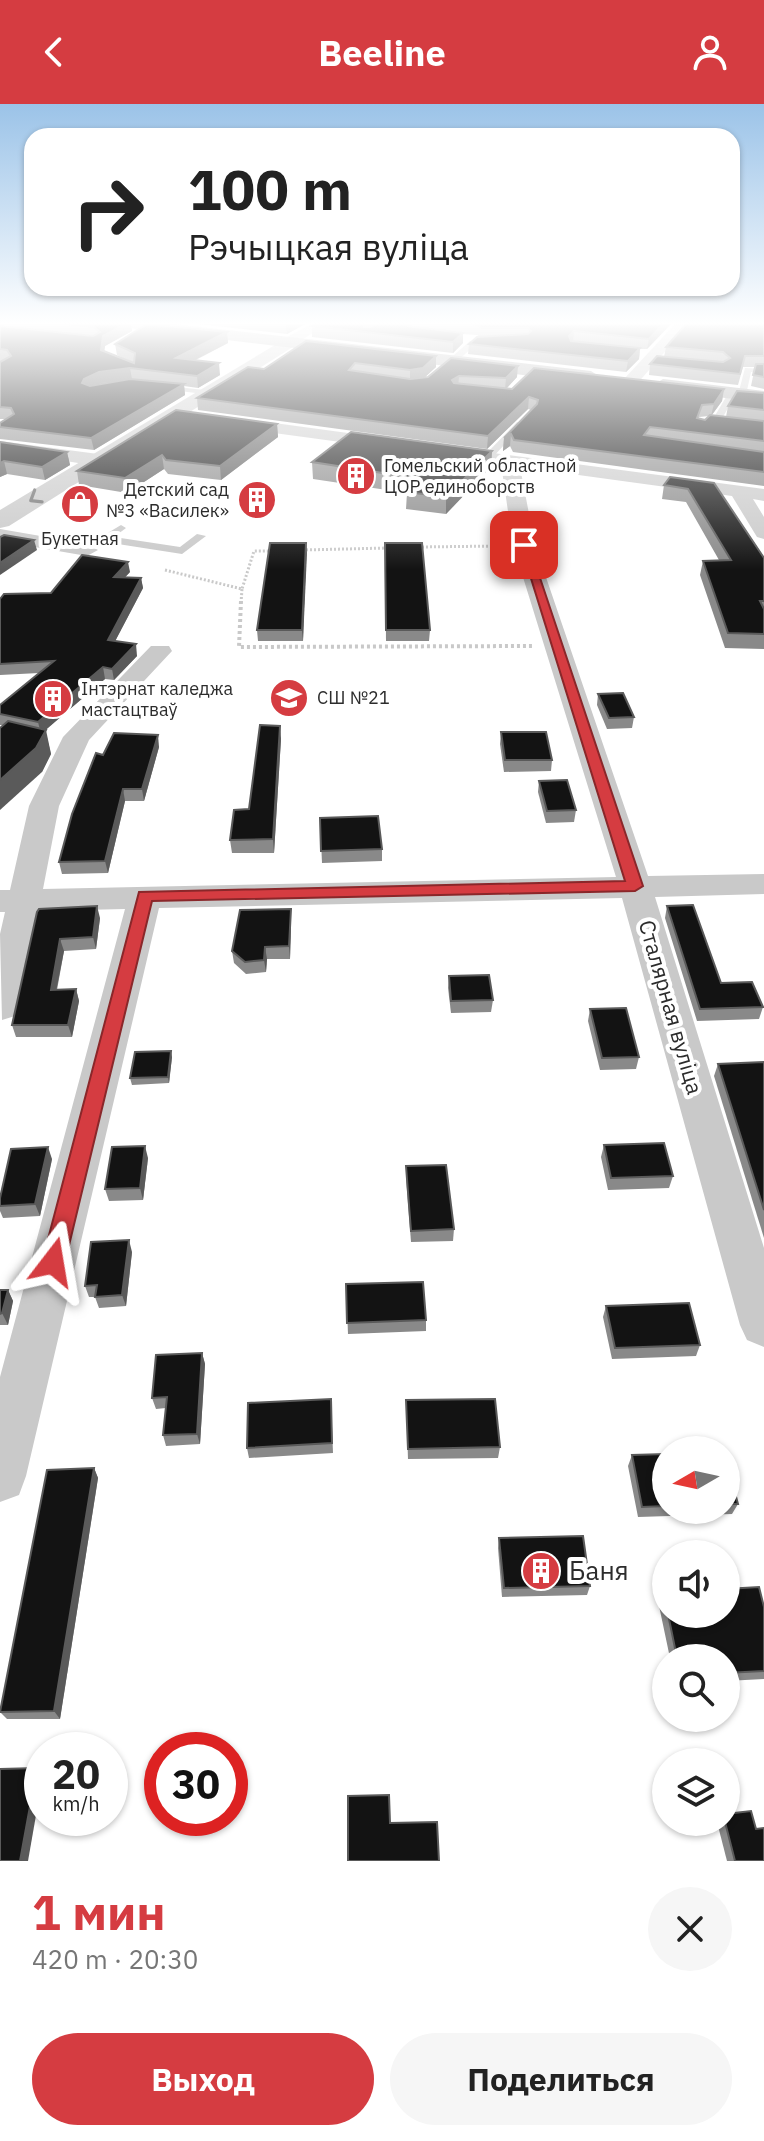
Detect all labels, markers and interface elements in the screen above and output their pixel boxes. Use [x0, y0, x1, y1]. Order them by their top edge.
text: Beeline [318, 29, 446, 76]
icon: back [32, 30, 76, 74]
icon: person [688, 30, 732, 74]
text: 100 m [188, 153, 352, 225]
icon: right [56, 160, 160, 264]
text: Рэчыцкая вуліца [188, 223, 469, 270]
place label: Гомельский областной ЦОР единоборств [384, 454, 576, 498]
building icon: Гомельский областной ЦОР единоборств [335, 455, 377, 497]
place label: Детский сад №3 «Василек» [106, 478, 229, 522]
building icon: Детский сад №3 «Василек» [236, 479, 278, 521]
shop icon: Букетная [59, 483, 101, 525]
one-way arrow [29, 489, 44, 504]
pin [490, 511, 558, 579]
icon: arrive [502, 523, 546, 567]
place label: Букетная [41, 527, 119, 550]
place label: Інтэрнат каледжа мастацтваў [81, 677, 233, 721]
school or university icon: СШ №21 [268, 677, 310, 719]
building icon: Інтэрнат каледжа мастацтваў [32, 678, 74, 720]
place label: СШ №21 [317, 686, 390, 709]
street label: Сталярная вуліца [633, 916, 710, 1098]
position arrow [11.0, 1220, 95.0, 1304]
north arrow [652, 1436, 740, 1524]
map controls [652, 1436, 740, 1836]
button: sound [652, 1540, 740, 1628]
building icon: Баня [520, 1550, 562, 1592]
place label: Баня [569, 1553, 629, 1587]
button: search [652, 1644, 740, 1732]
speed limit sign: 30 [144, 1732, 248, 1836]
text: 20 [52, 1748, 100, 1800]
button: layers [652, 1748, 740, 1836]
text: km/h [52, 1790, 100, 1817]
text: 1 мин [32, 1881, 166, 1943]
button: close [648, 1887, 732, 1971]
text: 420 m · 20:30 [32, 1942, 198, 1976]
button: Выход [32, 2033, 374, 2125]
button: Поделиться [390, 2033, 732, 2125]

